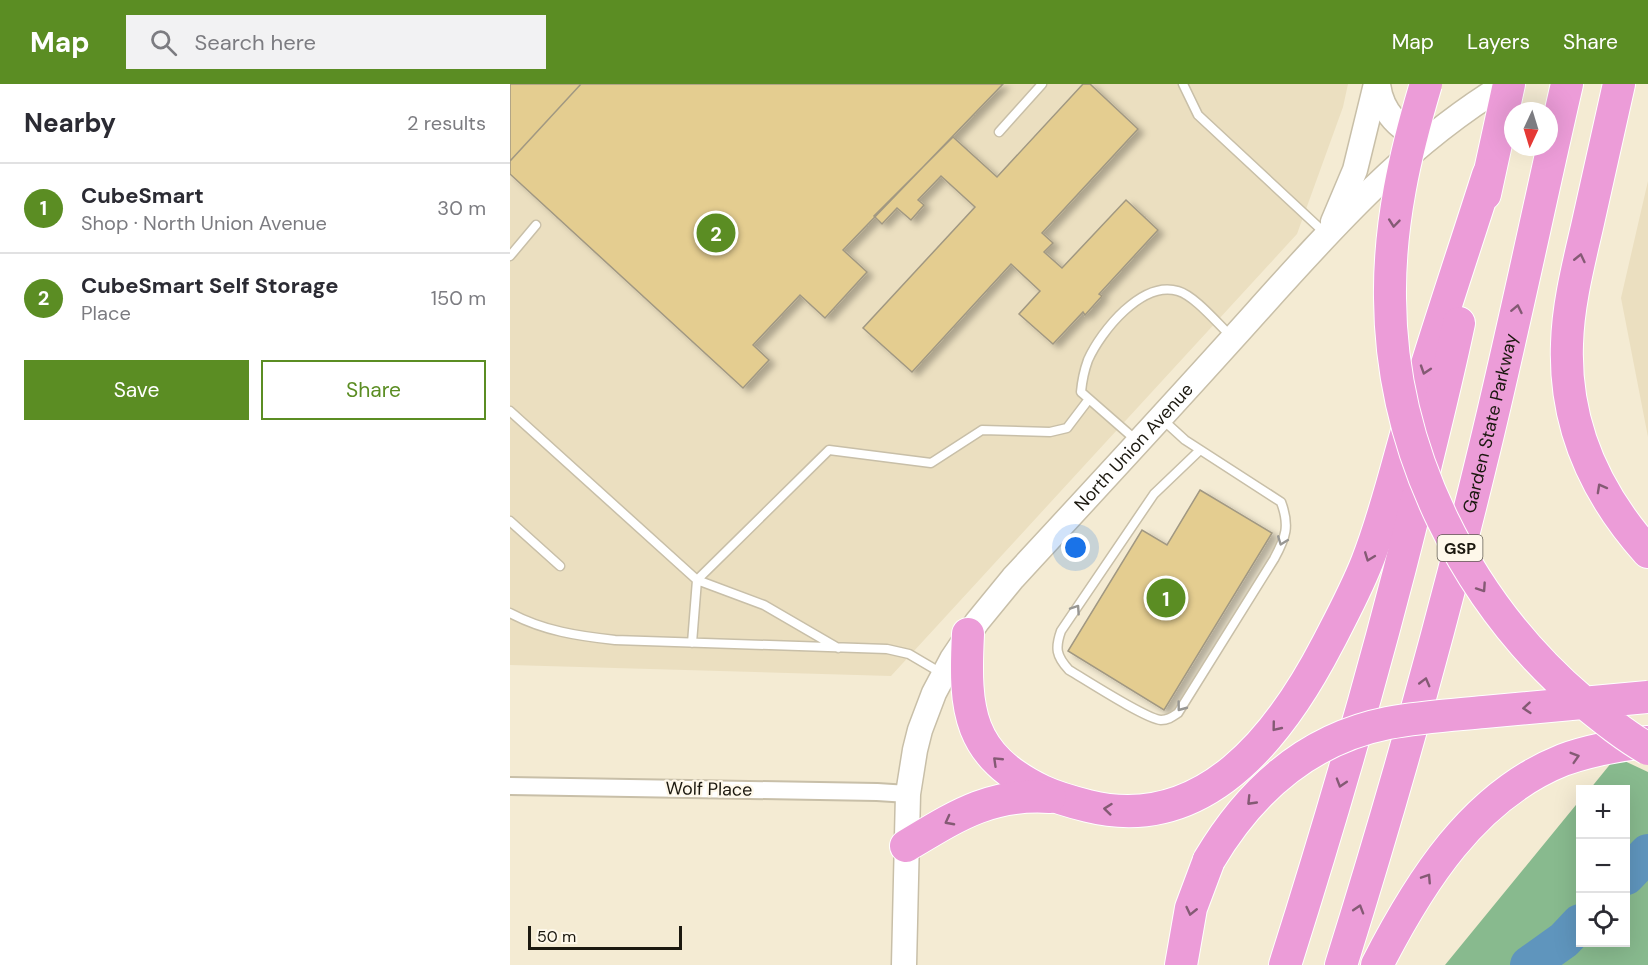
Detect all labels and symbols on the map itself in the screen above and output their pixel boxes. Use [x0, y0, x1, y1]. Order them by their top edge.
north arrow [1504, 102, 1558, 156]
pin: 2 [696, 210, 736, 256]
one-way arrow [1389, 218, 1401, 227]
one-way arrow [1572, 253, 1585, 263]
one-way arrow [1510, 304, 1523, 314]
street label: Garden State Parkway [1457, 331, 1523, 516]
one-way arrow [1420, 364, 1432, 375]
street label: North Union Avenue [1069, 378, 1199, 516]
one-way arrow [1597, 484, 1608, 495]
your location [1061, 533, 1090, 562]
one-way arrow [1277, 535, 1289, 546]
road number: GSP [1438, 535, 1482, 561]
one-way arrow [1363, 551, 1376, 562]
pin: 1 [1146, 576, 1186, 620]
one-way arrow [1475, 581, 1486, 592]
one-way arrow [1069, 604, 1080, 615]
one-way arrow [1418, 677, 1430, 688]
one-way arrow [1177, 700, 1188, 711]
one-way arrow [1522, 701, 1532, 714]
one-way arrow [1272, 721, 1283, 732]
one-way arrow [1569, 752, 1580, 764]
one-way arrow [993, 757, 1003, 768]
street label: Wolf Place [665, 776, 753, 802]
one-way arrow [1336, 777, 1348, 787]
one-way arrow [1247, 794, 1258, 804]
one-way arrow [1104, 803, 1113, 816]
one-way arrow [944, 814, 955, 825]
one-way arrow [1420, 874, 1432, 884]
one-way arrow [1351, 904, 1364, 915]
one-way arrow [1185, 906, 1198, 916]
scale bar [528, 923, 682, 950]

